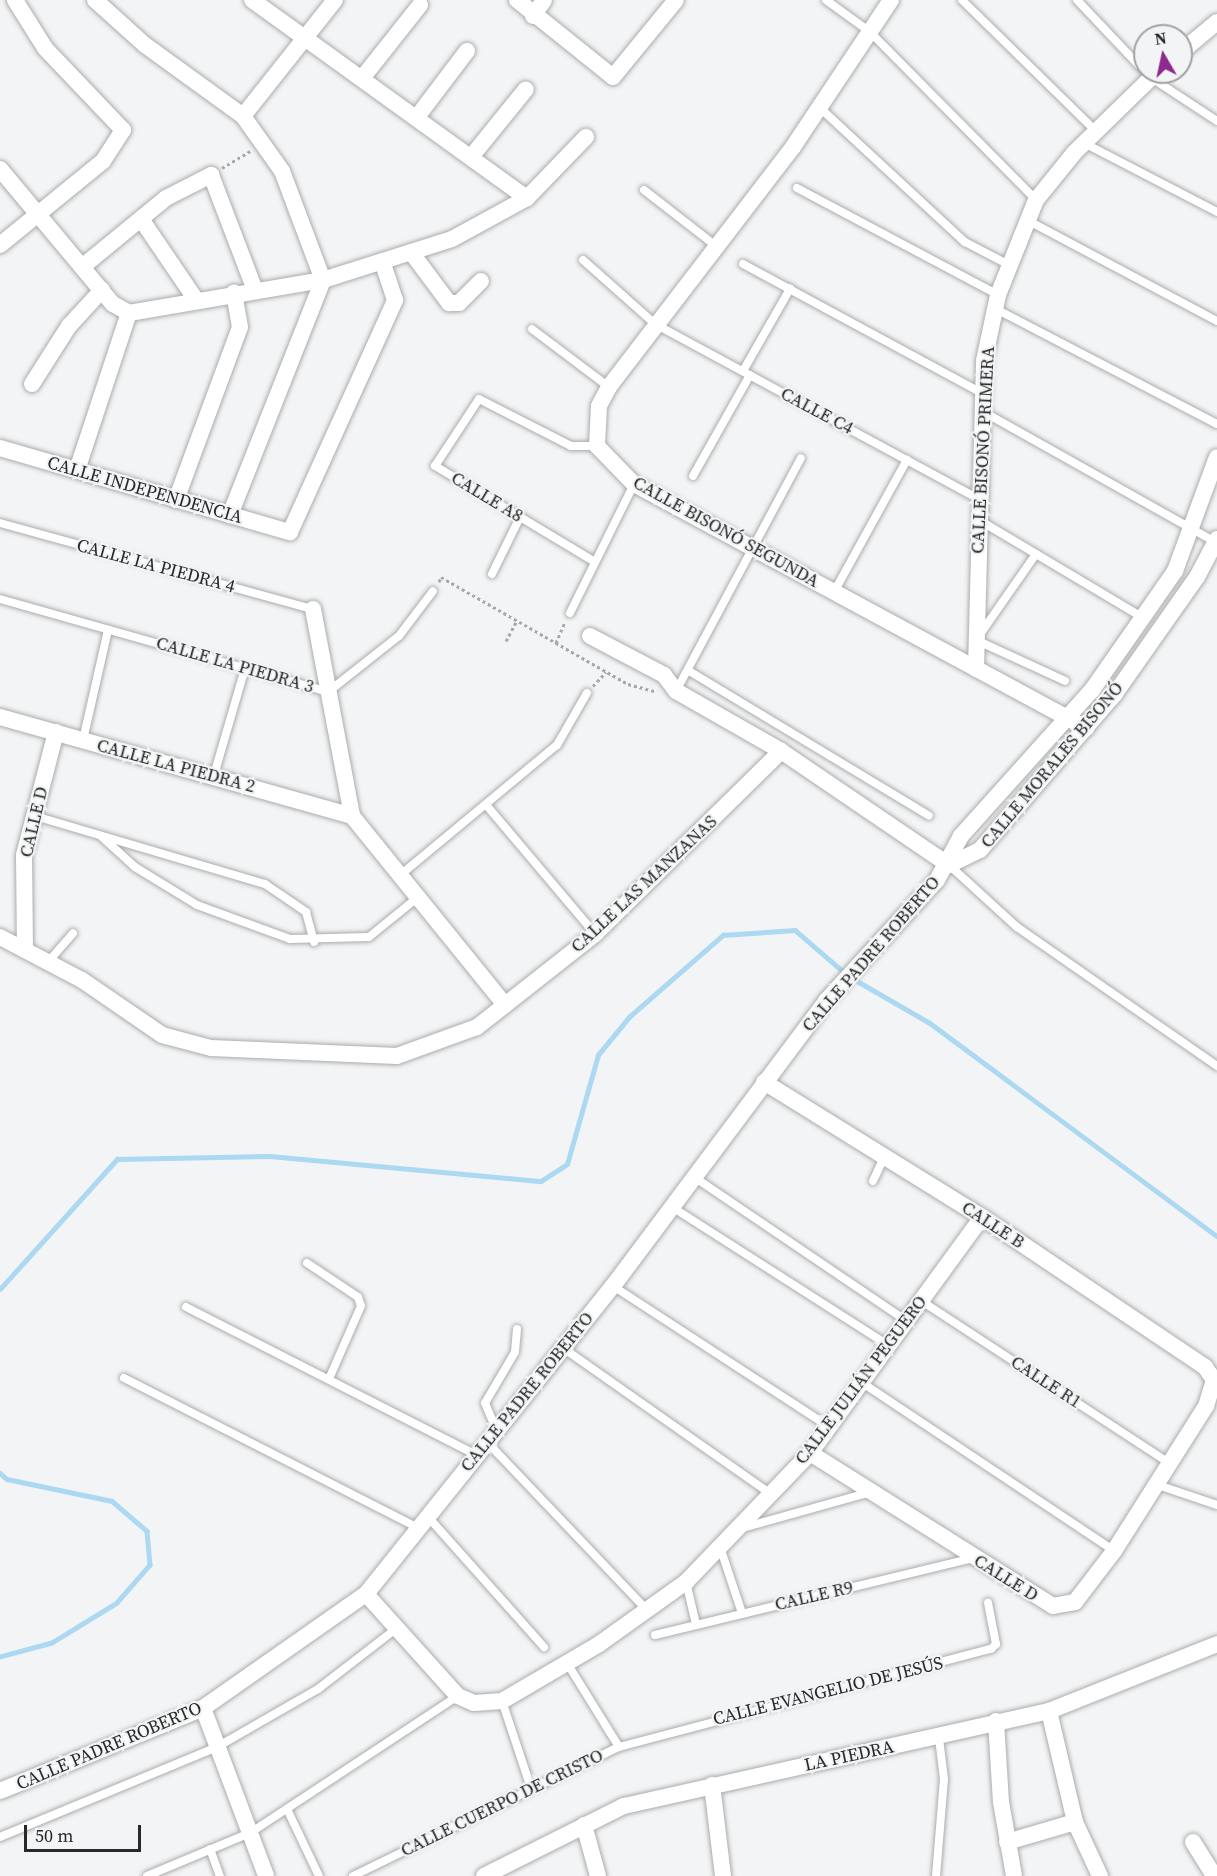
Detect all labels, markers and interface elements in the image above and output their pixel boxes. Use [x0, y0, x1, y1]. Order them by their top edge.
north arrow [1133, 24, 1193, 84]
text: N [1153, 26, 1168, 50]
street label: CALLE BISONÓ PRIMERA [967, 346, 999, 554]
street label: CALLE C4 [777, 383, 857, 439]
street label: CALLE INDEPENDENCIA [45, 452, 245, 528]
street label: CALLE A8 [447, 467, 527, 527]
street label: CALLE BISONÓ SEGUNDA [629, 472, 823, 592]
street label: CALLE LA PIEDRA 4 [74, 534, 238, 598]
street label: CALLE LA PIEDRA 3 [154, 632, 316, 698]
street label: CALLE MORALES BISONÓ [976, 678, 1128, 852]
street label: CALLE LA PIEDRA 2 [94, 734, 258, 798]
street label: CALLE D [15, 785, 53, 859]
street label: CALLE LAS MANZANAS [567, 811, 721, 957]
street label: CALLE PADRE ROBERTO [798, 872, 944, 1036]
street label: CALLE B [958, 1197, 1028, 1253]
street label: CALLE JULIÁN PEGUERO [791, 1291, 931, 1469]
street label: CALLE PADRE ROBERTO [456, 1308, 598, 1476]
street label: CALLE R1 [1007, 1351, 1085, 1413]
street label: CALLE D [970, 1550, 1042, 1606]
street label: CALLE R9 [773, 1577, 855, 1615]
street label: CALLE EVANGELIO DE JESÚS [711, 1652, 945, 1730]
street label: CALLE PADRE ROBERTO [13, 1697, 205, 1795]
street label: LA PIEDRA [802, 1736, 896, 1776]
street label: CALLE CUERPO DE CRISTO [397, 1745, 607, 1861]
scale bar [27, 1813, 144, 1851]
text: 50 m [35, 1823, 73, 1848]

